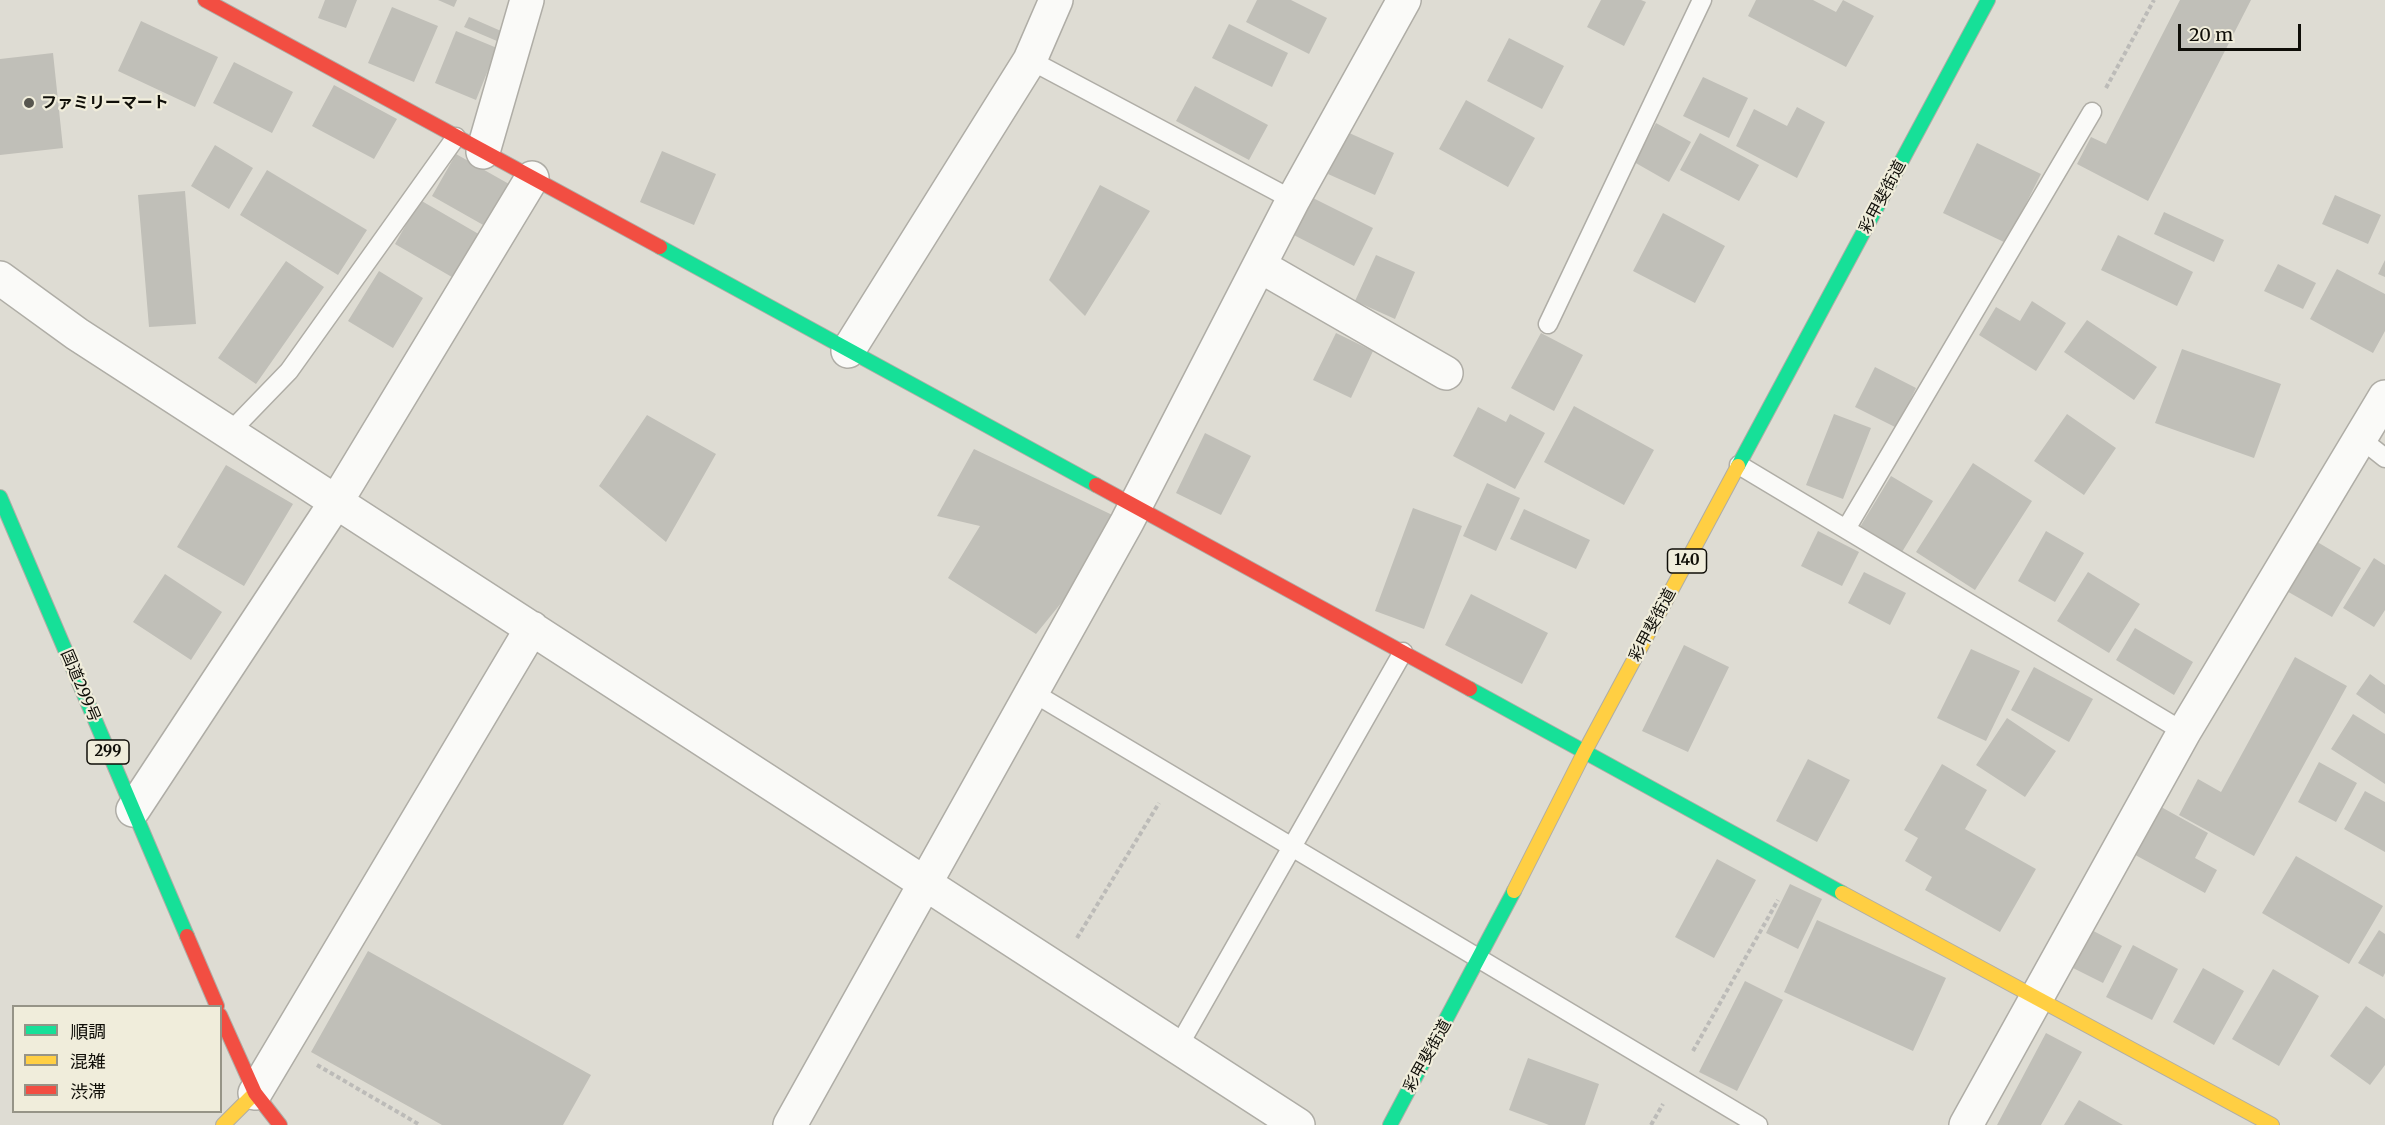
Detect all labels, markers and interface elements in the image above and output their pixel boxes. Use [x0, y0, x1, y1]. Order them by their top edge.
scale bar [2181, 12, 2304, 50]
text: 20 m [2189, 23, 2233, 46]
place label: ファミリーマート [41, 93, 169, 113]
marker: ファミリーマート [22, 96, 36, 110]
street label: 彩甲斐街道 [1856, 157, 1910, 237]
road number: 140 [1668, 549, 1706, 573]
street label: 彩甲斐街道 [1626, 585, 1680, 665]
street label: 国道299号 [56, 647, 104, 725]
road number: 299 [87, 740, 129, 764]
legend [12, 1005, 222, 1113]
street label: 彩甲斐街道 [1400, 1016, 1456, 1096]
text: 順調 [70, 1020, 106, 1043]
text: 混雑 [70, 1050, 106, 1073]
text: 渋滞 [70, 1080, 106, 1103]

